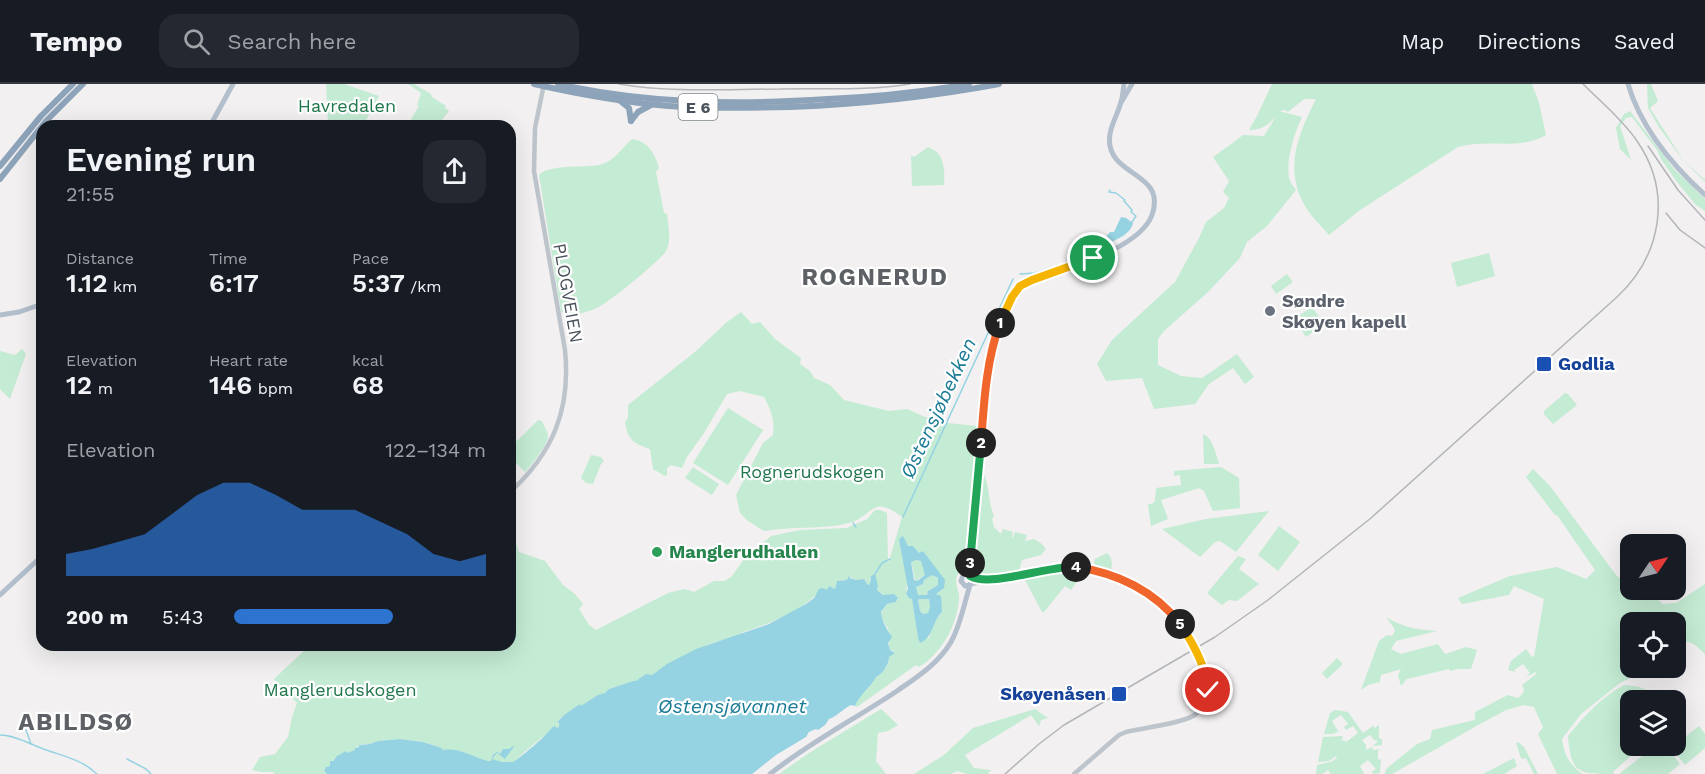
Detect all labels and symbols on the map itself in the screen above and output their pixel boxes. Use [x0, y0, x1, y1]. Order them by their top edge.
road number: E 6 [678, 94, 718, 120]
park label: Havredalen [298, 95, 396, 116]
pin [1067, 232, 1118, 283]
street label: PLOGVEIEN [549, 241, 588, 344]
district label: ROGNERUD [801, 263, 949, 291]
place label: Søndre Skøyen kapell [1282, 290, 1406, 332]
marker: Søndre Skøyen kapell [1263, 304, 1277, 318]
pin: 1 [985, 308, 1015, 338]
water label: Østensjøbekken [895, 334, 981, 482]
place label: Godlia [1558, 353, 1615, 374]
marker: Godlia [1535, 355, 1553, 373]
pin: 2 [966, 428, 996, 458]
park label: Rognerudskogen [740, 461, 884, 482]
north arrow [1620, 534, 1686, 600]
place label: Manglerudhallen [669, 541, 818, 562]
marker: Manglerudhallen [650, 545, 664, 559]
pin: 3 [955, 548, 985, 578]
pin: 4 [1061, 552, 1091, 582]
pin: 5 [1165, 609, 1195, 639]
pin [1182, 664, 1233, 715]
park label: Manglerudskogen [263, 679, 417, 700]
place label: Skøyenåsen [1000, 683, 1106, 704]
marker: Skøyenåsen [1110, 685, 1128, 703]
water label: Østensjøvannet [658, 694, 807, 718]
district label: ABILDSØ [18, 708, 134, 736]

